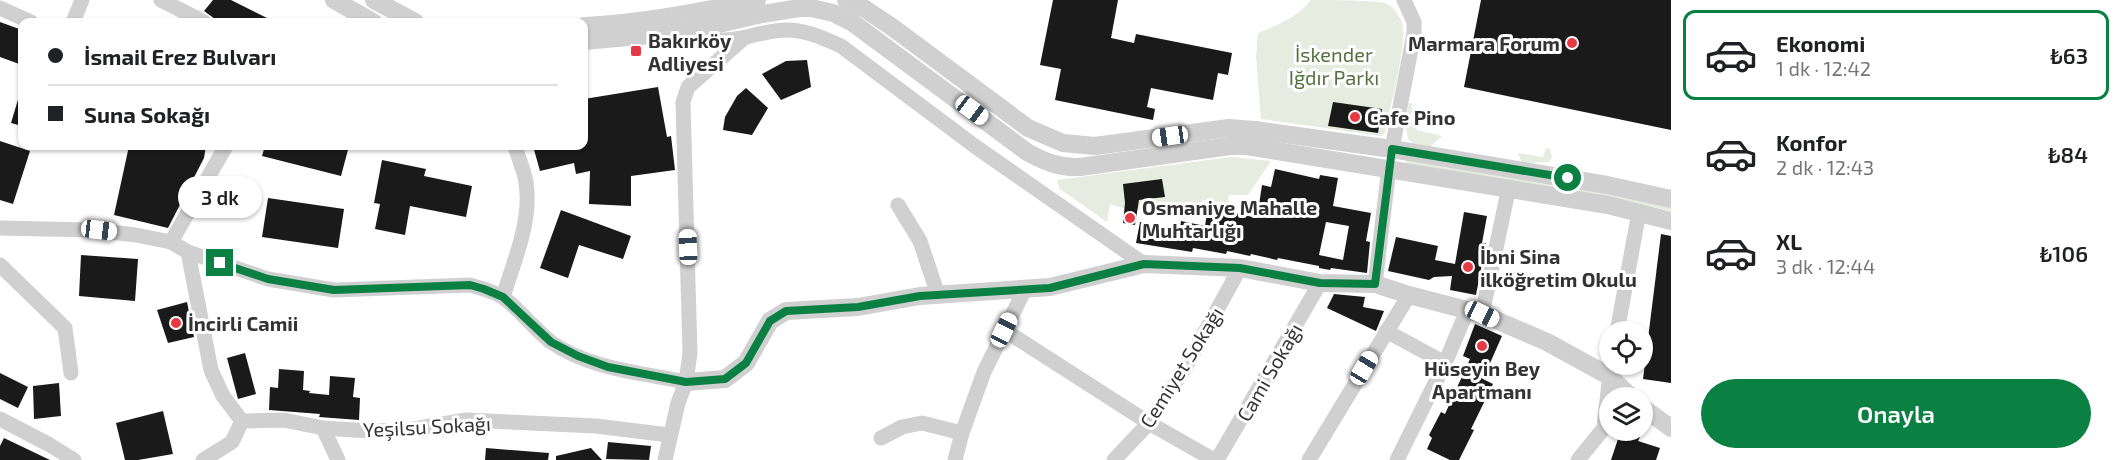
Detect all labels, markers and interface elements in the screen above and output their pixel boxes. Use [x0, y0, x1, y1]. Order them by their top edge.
place label: Bakırköy Adliyesi [648, 28, 732, 76]
icon: car [1704, 28, 1758, 82]
text: Ekonomi [1776, 30, 1865, 56]
place label: Marmara Forum [1408, 31, 1560, 55]
marker: Marmara Forum [1565, 36, 1579, 50]
park label: İskender Iğdır Parkı [1289, 42, 1379, 89]
text: ₺63 [2050, 42, 2088, 68]
text: İsmail Erez Bulvarı [84, 43, 276, 69]
marker: Bakırköy Adliyesi [629, 44, 643, 58]
text: 1 dk · 12:42 [1776, 56, 1871, 80]
car [952, 92, 992, 128]
text: Suna Sokağı [84, 101, 210, 127]
place label: Cafe Pino [1367, 105, 1455, 129]
marker: Cafe Pino [1348, 110, 1362, 124]
car [1151, 125, 1189, 147]
icon: car [1704, 127, 1758, 181]
text: Konfor [1776, 129, 1847, 155]
text: ₺84 [2048, 141, 2088, 167]
text: 2 dk · 12:43 [1776, 155, 1874, 179]
route start [1554, 164, 1581, 191]
callout: 3 dk [178, 176, 262, 218]
text: 3 dk [201, 185, 239, 209]
place label: Osmaniye Mahalle Muhtarlığı [1142, 195, 1317, 242]
marker: Osmaniye Mahalle Muhtarlığı [1123, 211, 1137, 225]
car [80, 219, 118, 241]
icon: car [1704, 226, 1758, 280]
text: XL [1776, 228, 1802, 254]
car [678, 229, 698, 265]
text: ₺106 [2040, 240, 2088, 266]
place label: İbni Sina ilköğretim Okulu [1480, 244, 1637, 291]
route end [206, 249, 233, 276]
text: 3 dk · 12:44 [1776, 254, 1875, 278]
marker: İbni Sina ilköğretim Okulu [1461, 260, 1475, 274]
car [1462, 298, 1502, 330]
street label: Cemiyet Sokağı [1134, 302, 1228, 432]
car [988, 310, 1020, 350]
place label: İncirli Camii [188, 311, 298, 335]
marker: İncirli Camii [169, 316, 183, 330]
street label: Cami Sokağı [1231, 319, 1307, 425]
map controls [1599, 321, 1653, 441]
button: locate [1599, 321, 1653, 375]
marker: Hüseyin Bey Apartmanı [1475, 339, 1489, 353]
car [1347, 348, 1381, 388]
place label: Hüseyin Bey Apartmanı [1424, 356, 1541, 403]
button: Onayla [1701, 379, 2091, 448]
button: layers [1599, 387, 1653, 441]
street label: Yeşilsu Sokağı [363, 411, 491, 442]

